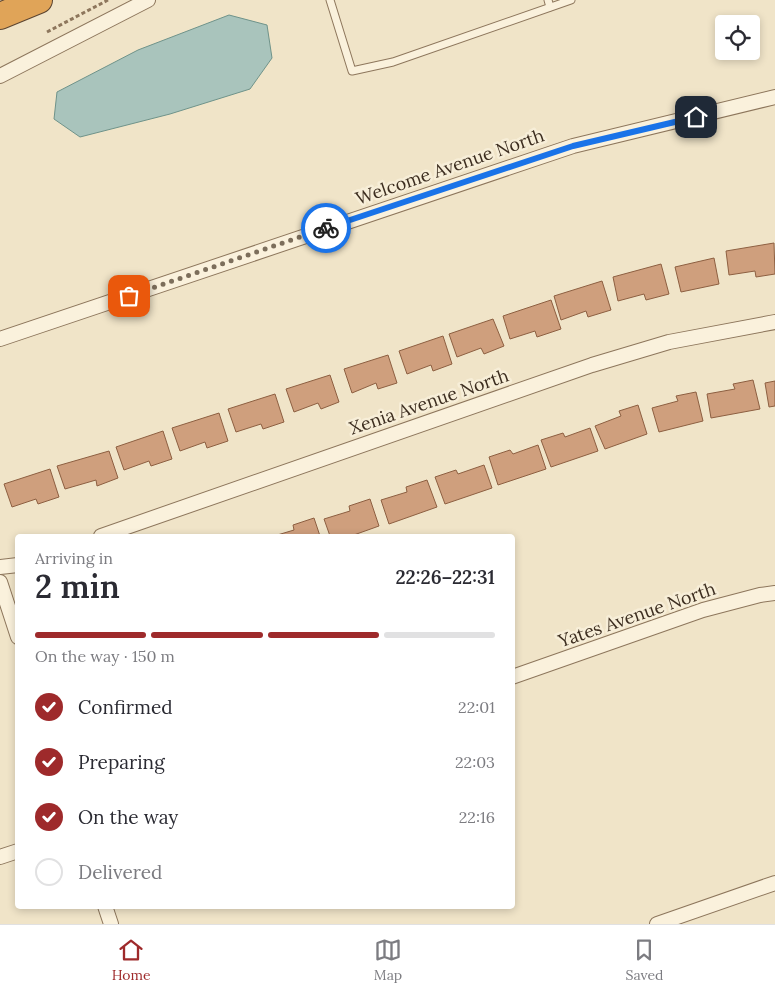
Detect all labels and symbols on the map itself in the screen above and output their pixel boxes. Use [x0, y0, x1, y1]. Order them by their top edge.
pin [675, 96, 717, 138]
street label: Welcome Avenue North [352, 123, 547, 210]
courier [301, 203, 351, 253]
pin [108, 275, 150, 317]
street label: Xenia Avenue North [346, 363, 512, 440]
street label: Yates Avenue North [554, 577, 719, 653]

